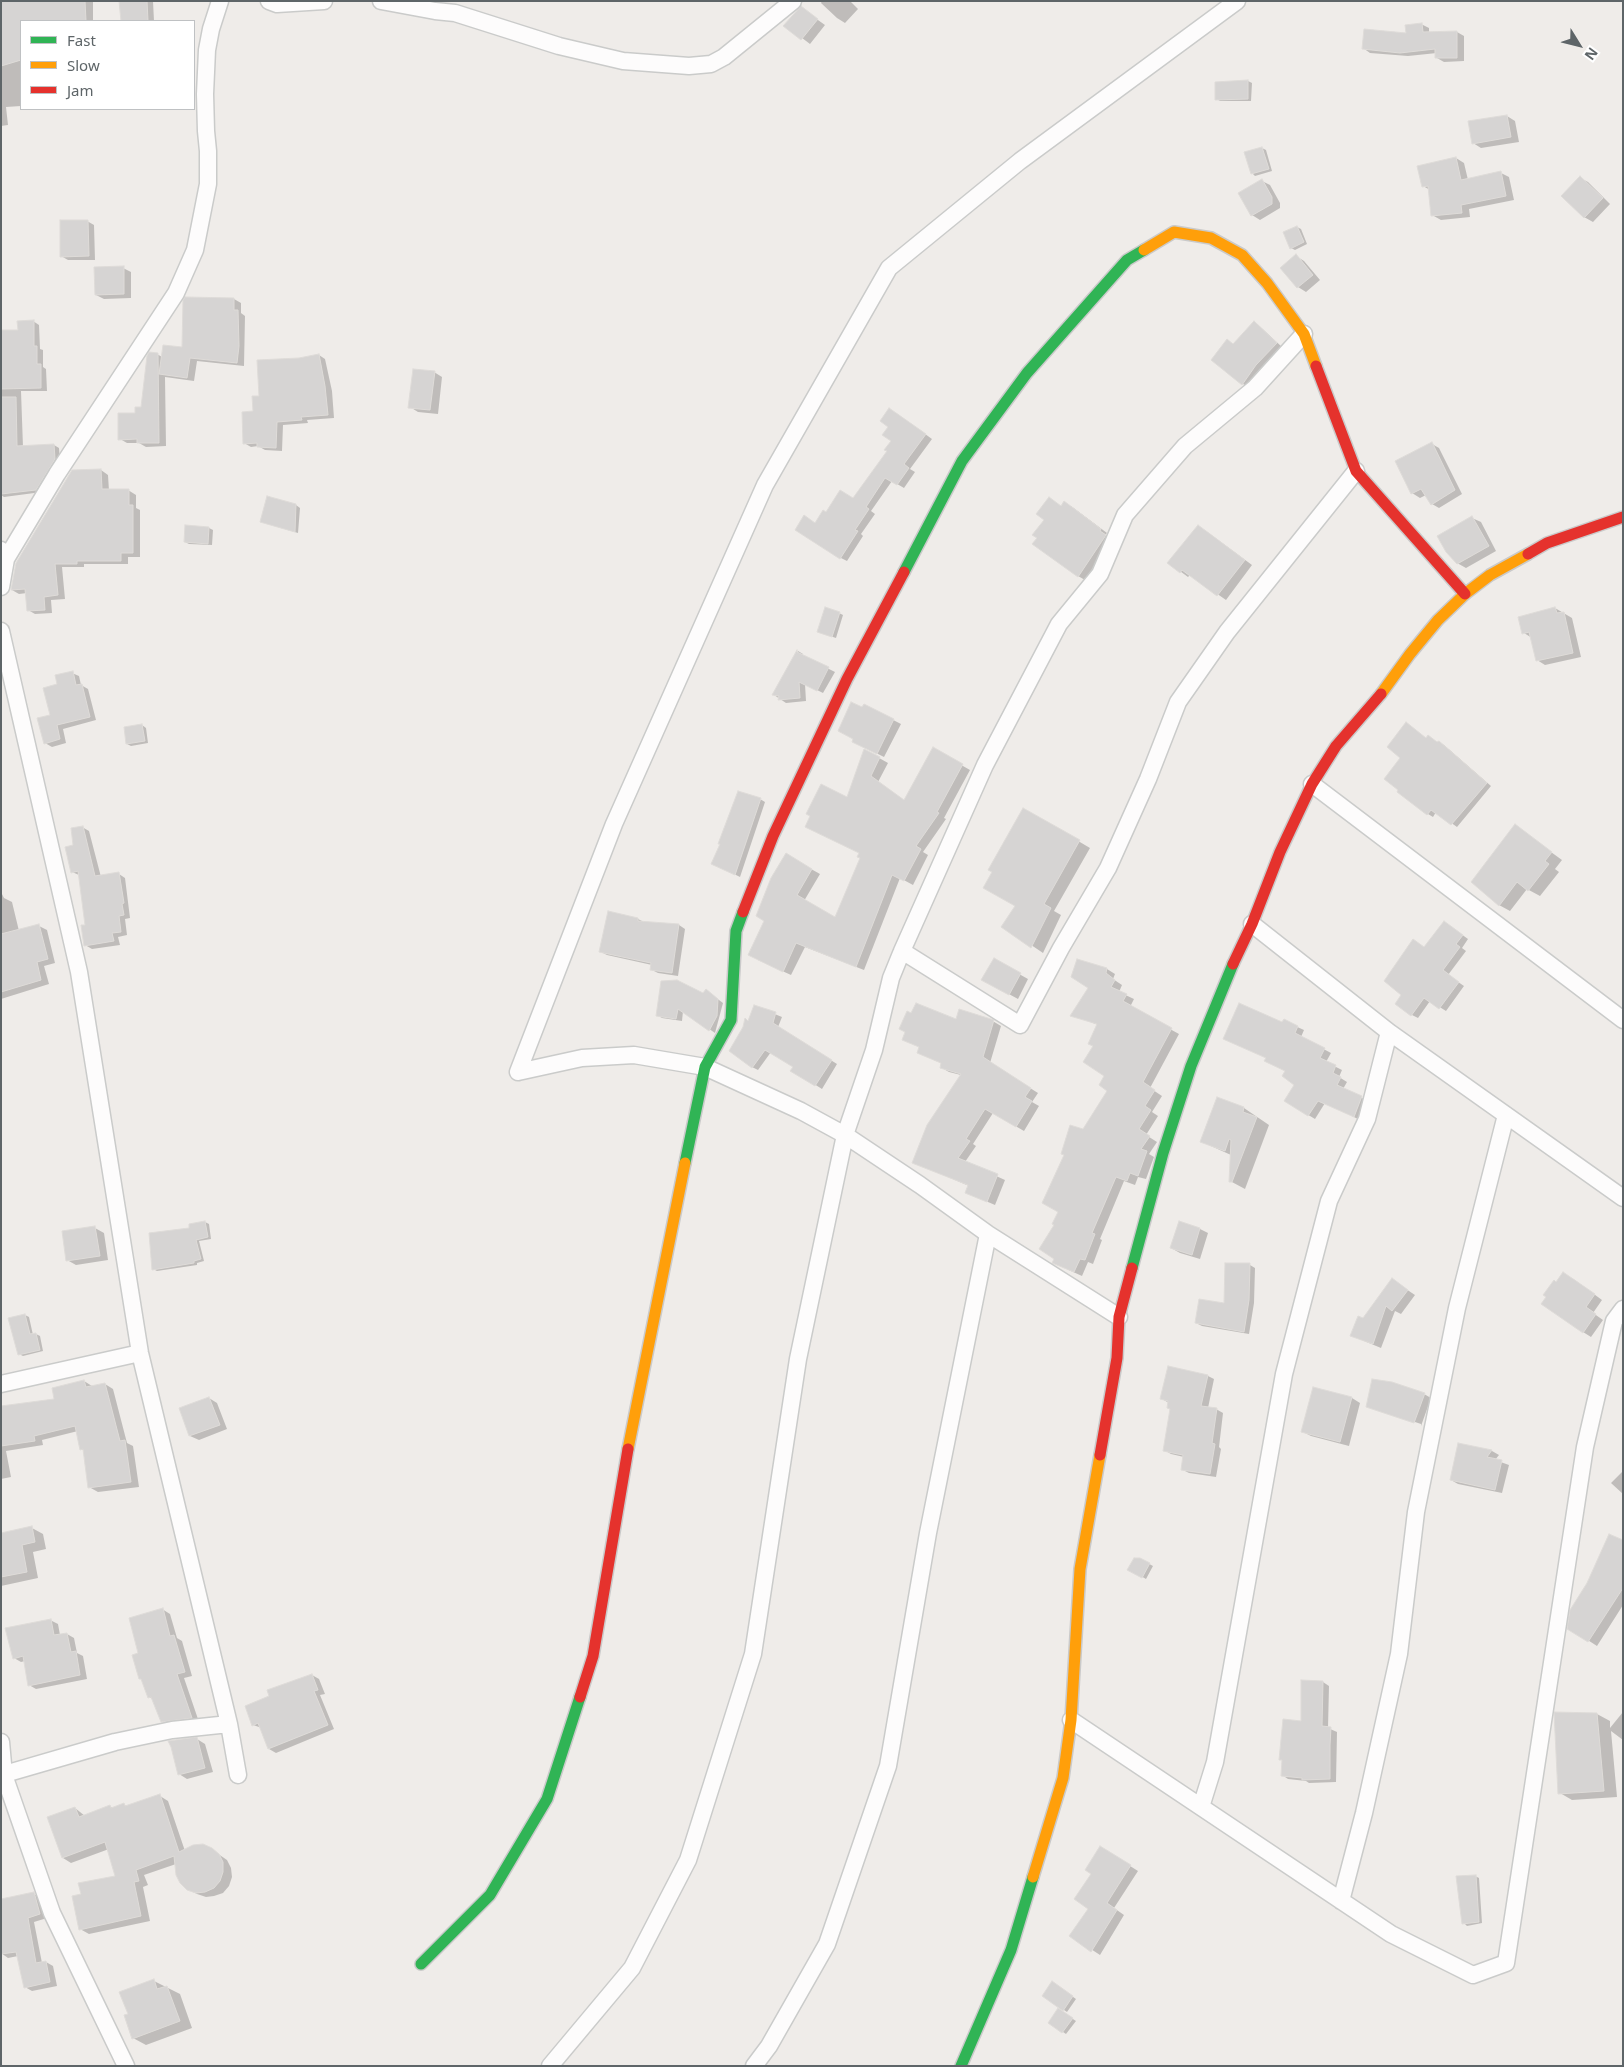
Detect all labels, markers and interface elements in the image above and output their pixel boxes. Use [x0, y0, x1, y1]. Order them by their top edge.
legend [20, 20, 195, 110]
north arrow [1554, 20, 1604, 70]
text: Fast [67, 30, 96, 50]
text: N [1581, 44, 1603, 64]
text: Slow [67, 55, 100, 75]
text: Jam [67, 80, 94, 100]

